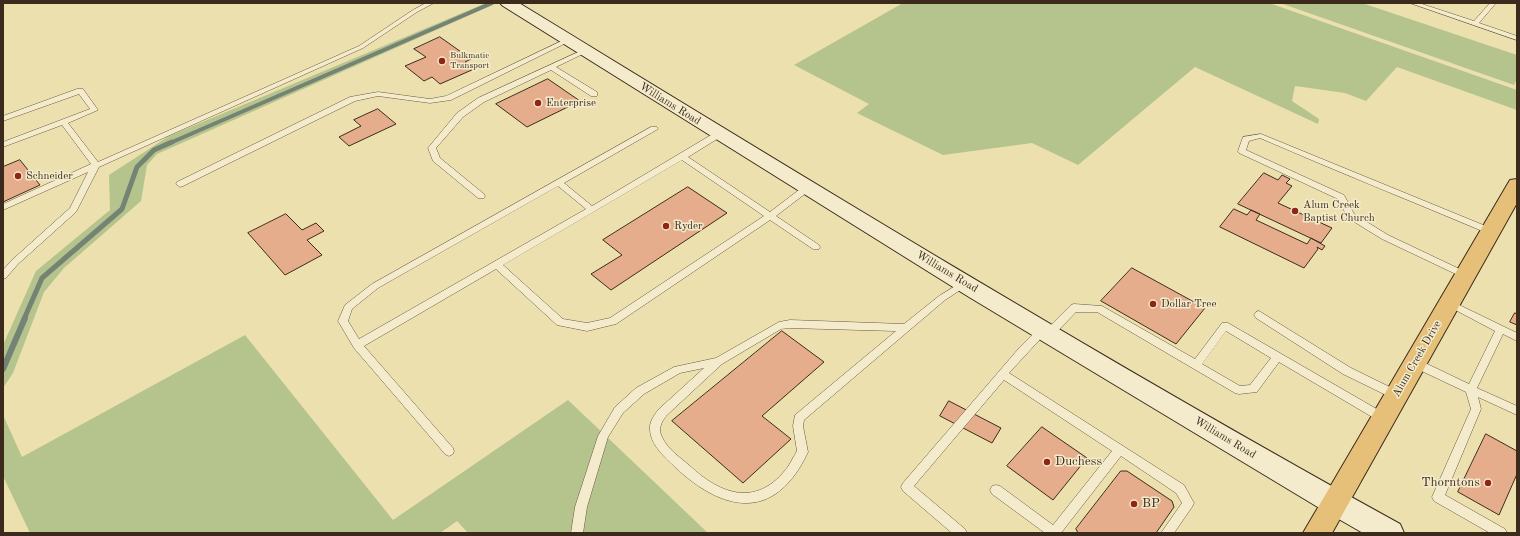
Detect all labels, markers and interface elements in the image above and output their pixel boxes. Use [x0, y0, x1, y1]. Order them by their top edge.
place label: Bulkmatic Transport [450, 51, 489, 72]
marker: Bulkmatic Transport [437, 56, 447, 66]
street label: Williams Road [637, 80, 703, 128]
place label: Enterprise [546, 96, 596, 110]
marker: Enterprise [533, 98, 543, 108]
place label: Schneider [26, 169, 73, 183]
marker: Schneider [13, 171, 23, 181]
place label: Alum Creek Baptist Church [1303, 198, 1375, 224]
marker: Alum Creek Baptist Church [1290, 206, 1300, 216]
place label: Ryder [674, 219, 702, 233]
marker: Ryder [661, 221, 671, 231]
street label: Williams Road [914, 248, 980, 296]
place label: Dollar Tree [1161, 297, 1216, 311]
marker: Dollar Tree [1148, 299, 1158, 309]
street label: Alum Creek Drive [1390, 318, 1444, 400]
street label: Williams Road [1192, 414, 1258, 462]
place label: Duchess [1055, 454, 1102, 470]
marker: Duchess [1042, 457, 1052, 467]
place label: Thorntons [1421, 475, 1480, 491]
marker: Thorntons [1483, 478, 1493, 488]
place label: BP [1142, 496, 1160, 512]
marker: BP [1129, 499, 1139, 509]

